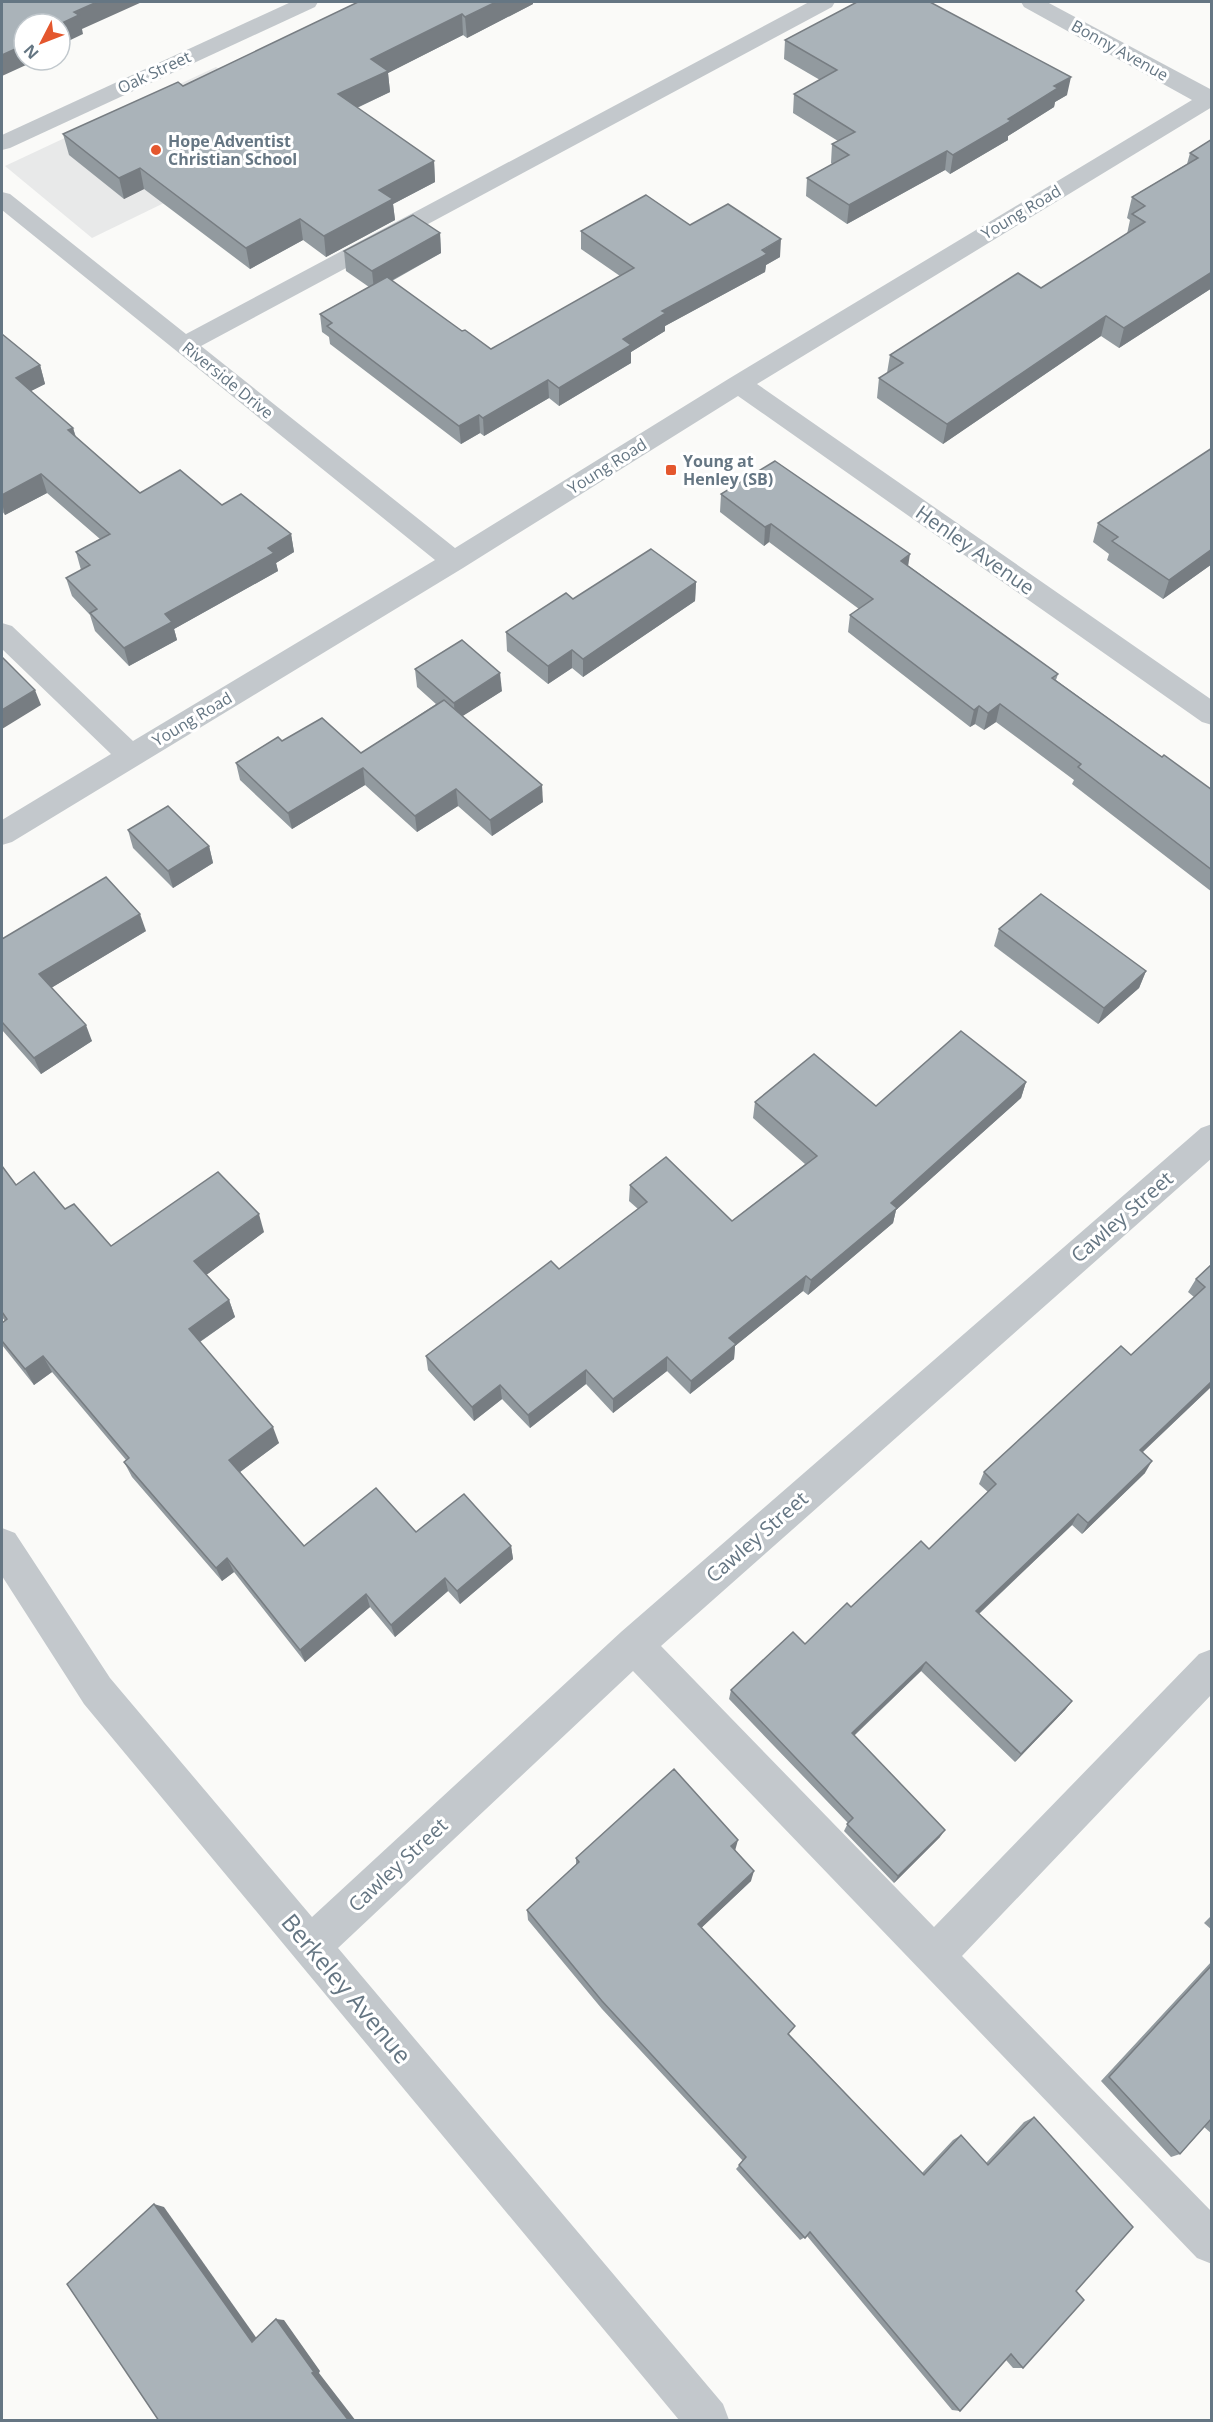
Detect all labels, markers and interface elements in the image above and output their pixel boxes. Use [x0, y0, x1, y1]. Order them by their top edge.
north arrow [12, 12, 72, 72]
street label: Bonny Avenue [1068, 14, 1172, 86]
text: N [18, 40, 43, 64]
street label: Oak Street [114, 45, 195, 99]
place label: Hope Adventist Christian School [168, 130, 297, 170]
marker: Hope Adventist Christian School [149, 143, 163, 157]
street label: Young Road [977, 180, 1065, 244]
street label: Riverside Drive [178, 336, 278, 424]
street label: Young Road [563, 433, 651, 499]
place label: Young at Henley (SB) [683, 450, 773, 490]
marker: Young at Henley (SB) [664, 463, 678, 477]
street label: Henley Avenue [910, 499, 1040, 601]
street label: Young Road [148, 687, 236, 751]
street label: Cawley Street [1065, 1165, 1178, 1268]
street label: Cawley Street [700, 1485, 813, 1588]
street label: Cawley Street [342, 1812, 453, 1918]
street label: Berkeley Avenue [275, 1906, 420, 2070]

